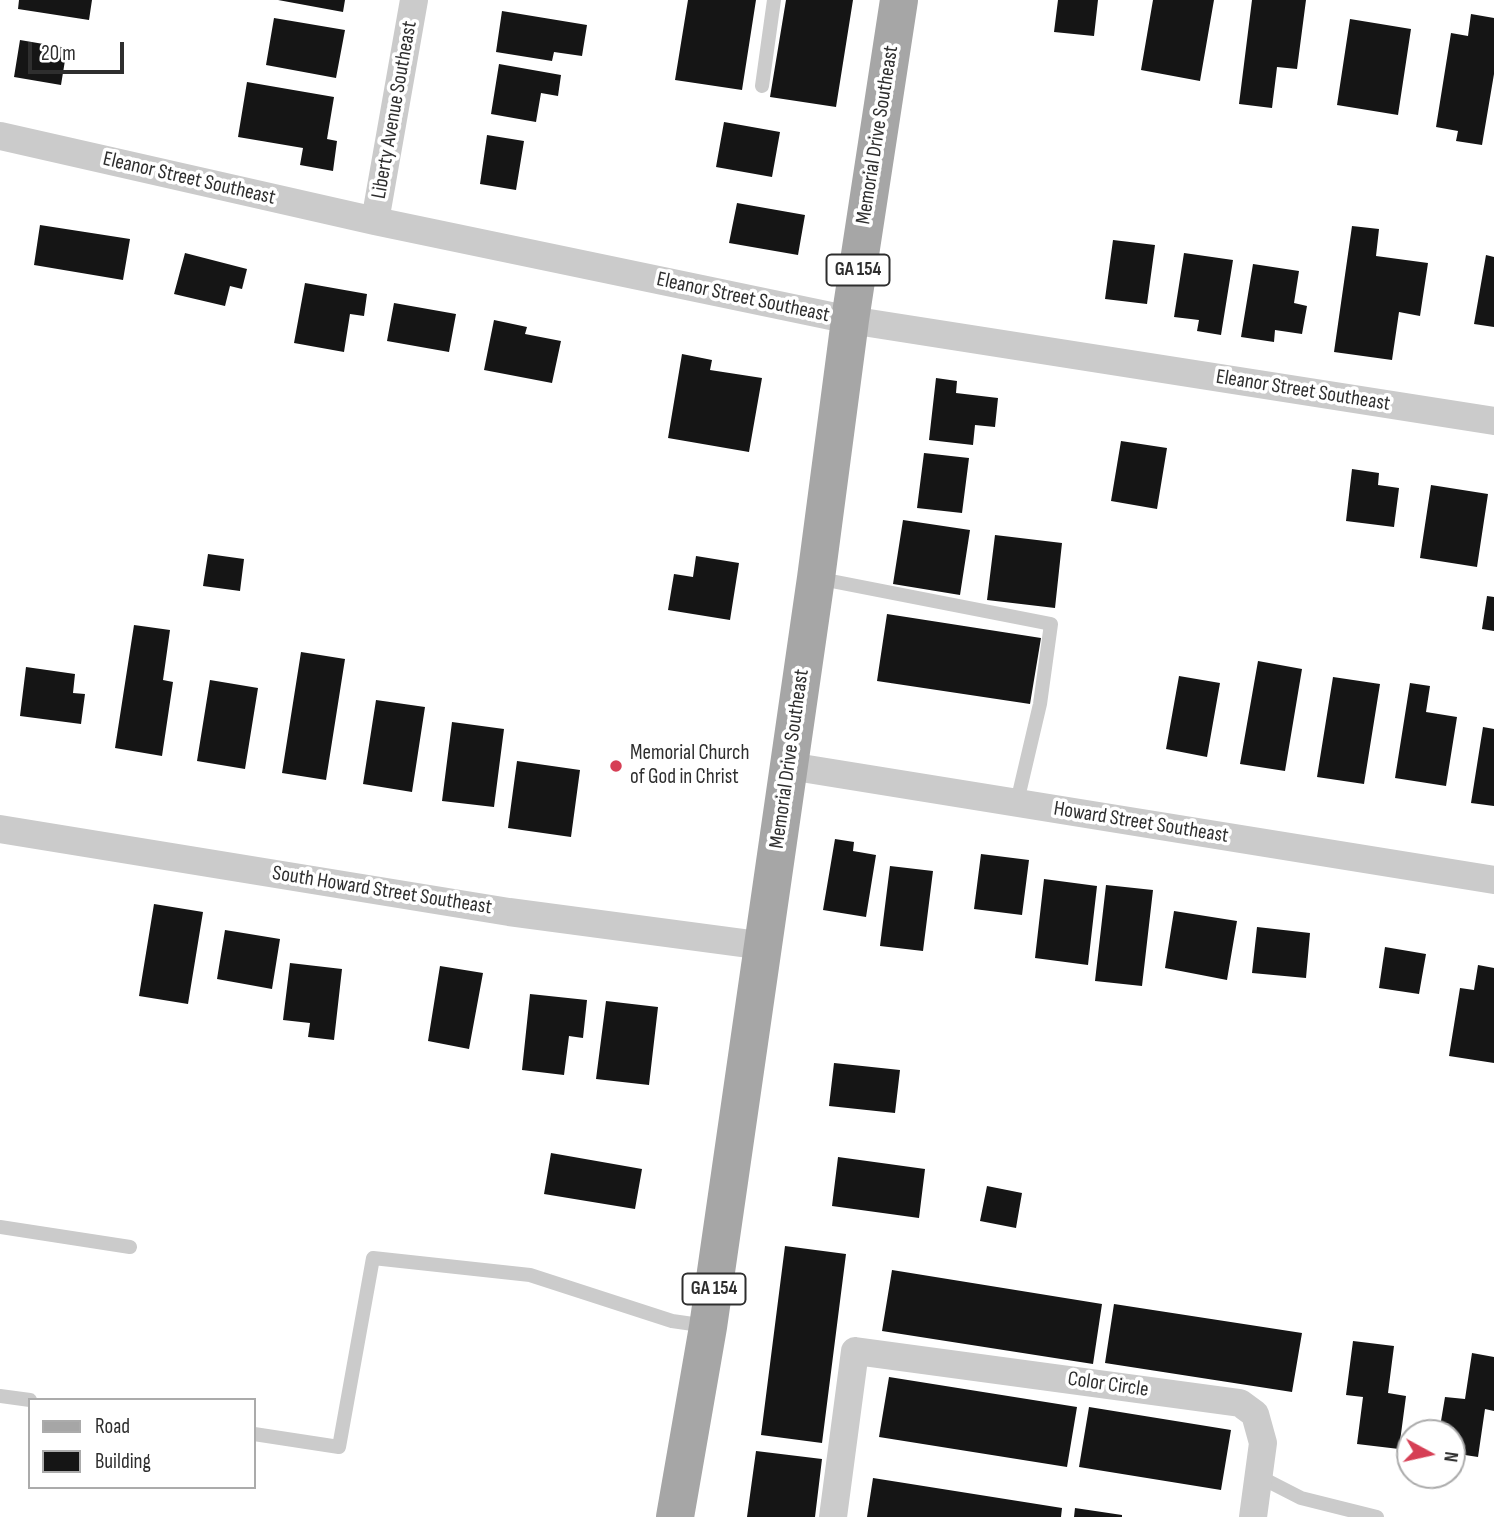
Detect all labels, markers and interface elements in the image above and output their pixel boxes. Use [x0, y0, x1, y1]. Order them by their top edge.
street label: Liberty Avenue Southeast [367, 19, 423, 201]
scale bar [32, 28, 128, 72]
text: 20 m [41, 41, 76, 66]
street label: Memorial Drive Southeast [851, 44, 905, 226]
street label: Eleanor Street Southeast [100, 147, 278, 211]
road number: GA 154 [826, 254, 890, 286]
street label: Eleanor Street Southeast [654, 267, 832, 329]
street label: Eleanor Street Southeast [1214, 365, 1392, 417]
street label: Memorial Drive Southeast [765, 668, 815, 850]
place label: Memorial Church of God in Christ [630, 741, 749, 791]
marker: Memorial Church of God in Christ [608, 758, 624, 774]
street label: Howard Street Southeast [1052, 797, 1230, 849]
street label: South Howard Street Southeast [270, 861, 494, 921]
road number: GA 154 [682, 1274, 746, 1304]
street label: Color Circle [1066, 1367, 1150, 1403]
legend [28, 1398, 256, 1489]
text: Road [95, 1414, 130, 1439]
north arrow [1396, 1419, 1466, 1489]
text: Building [95, 1449, 151, 1474]
text: N [1438, 1450, 1462, 1463]

